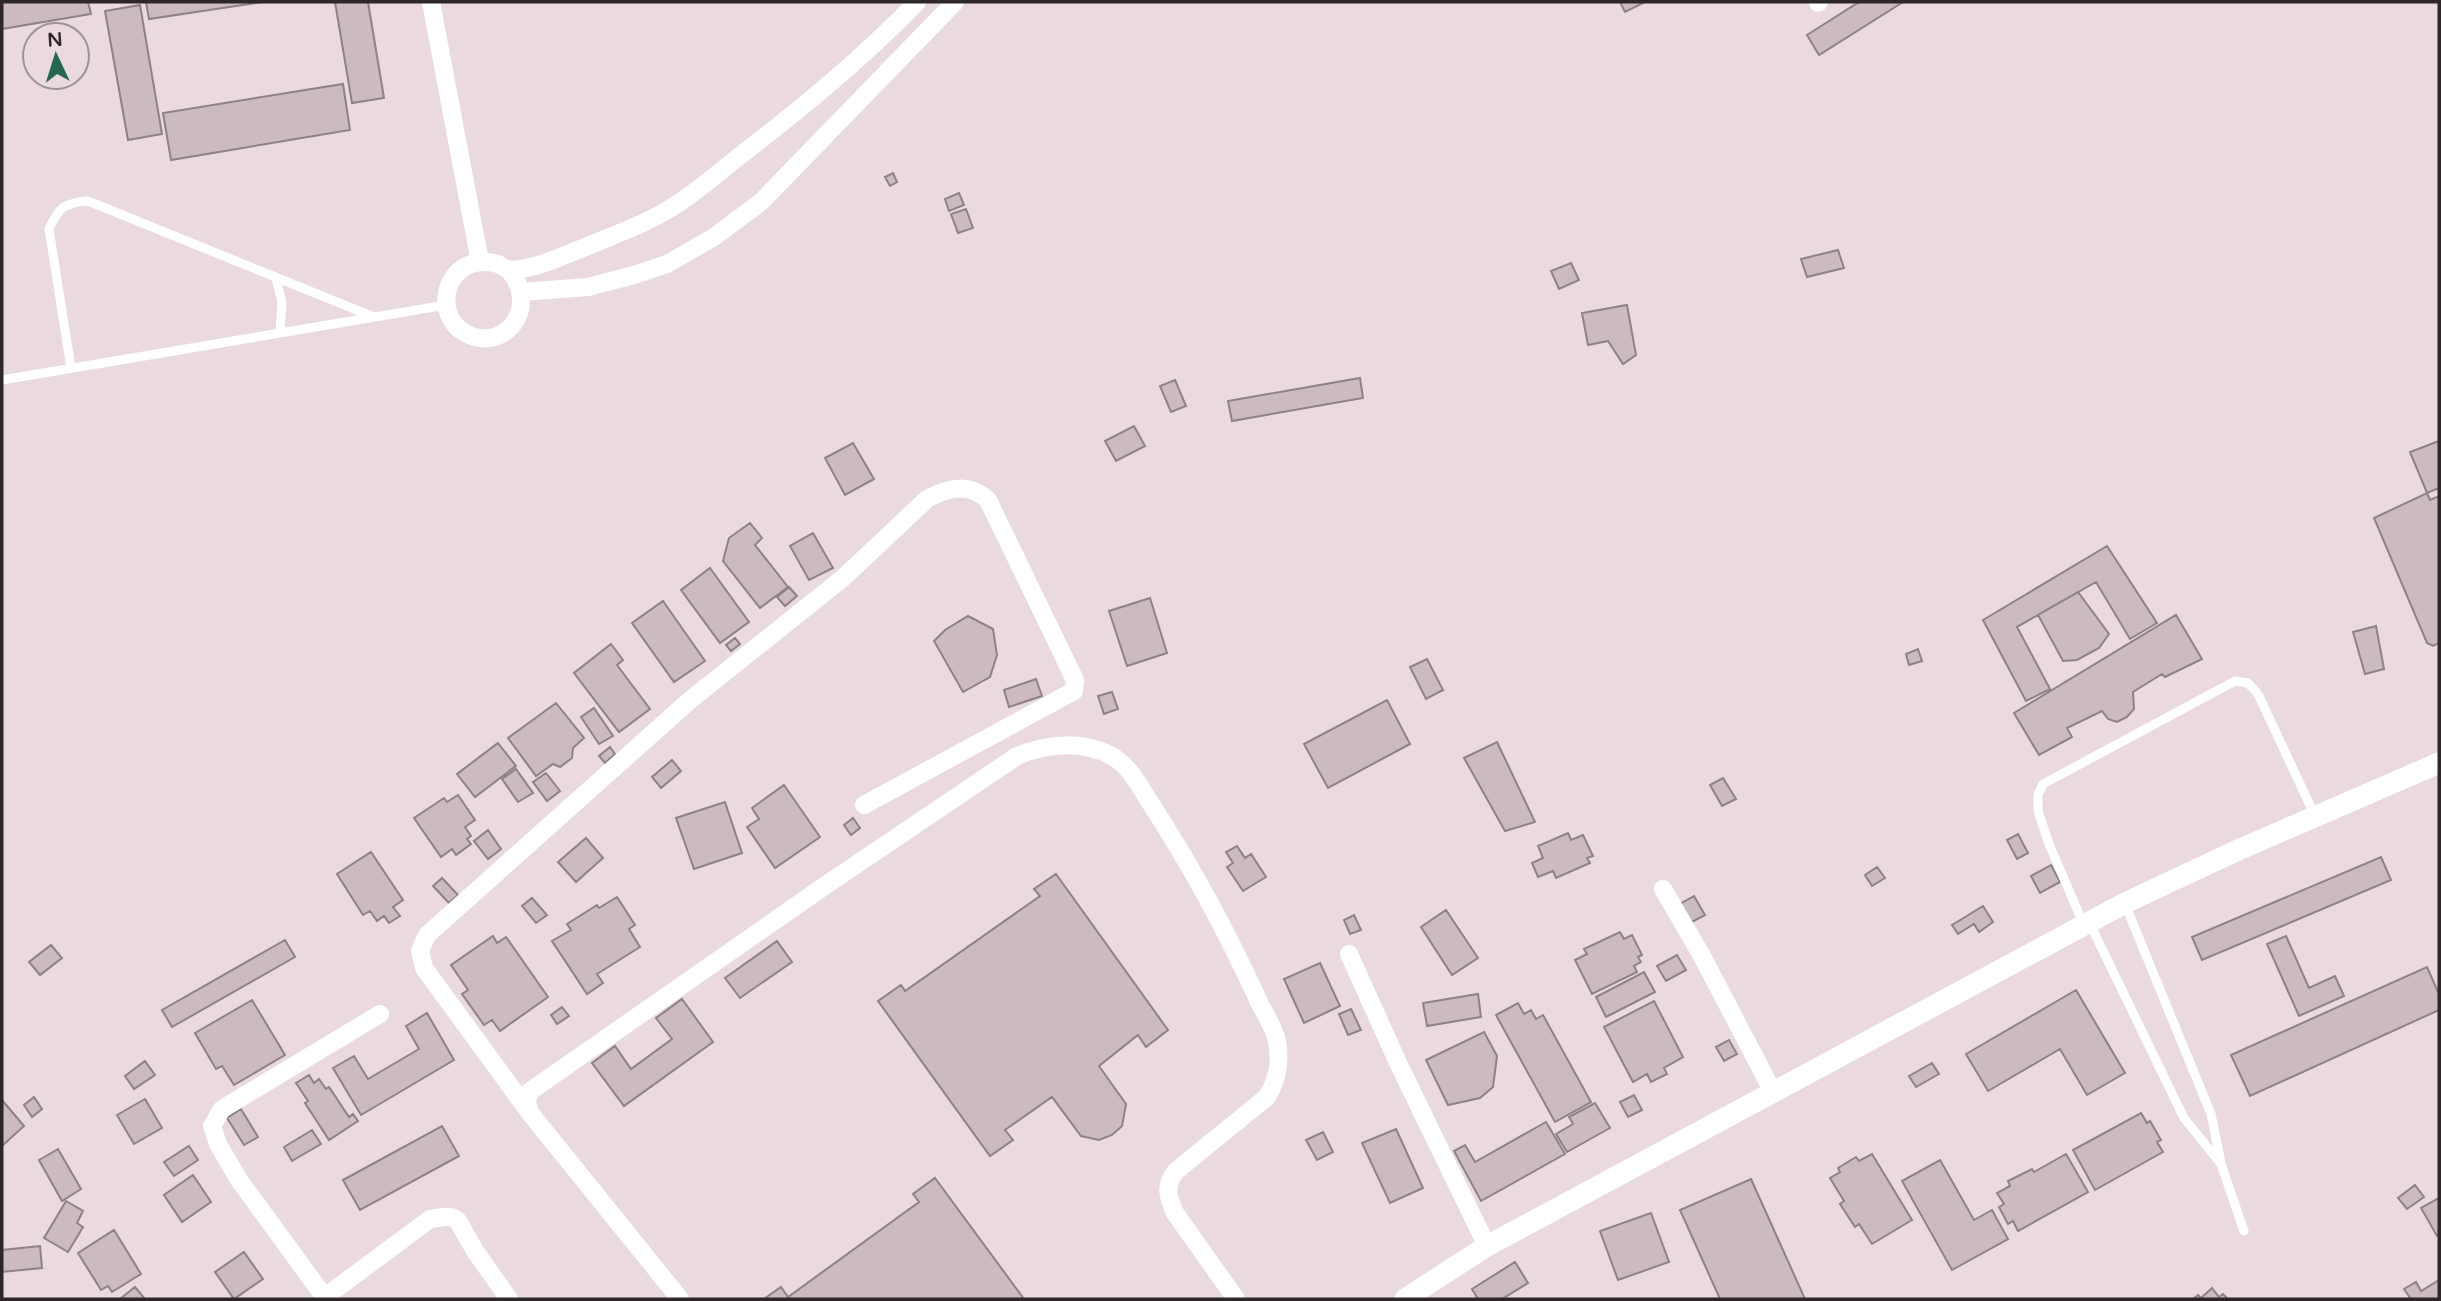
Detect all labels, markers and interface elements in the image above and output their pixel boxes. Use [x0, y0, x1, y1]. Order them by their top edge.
north arrow [21, 21, 91, 91]
text: N [47, 29, 63, 52]

